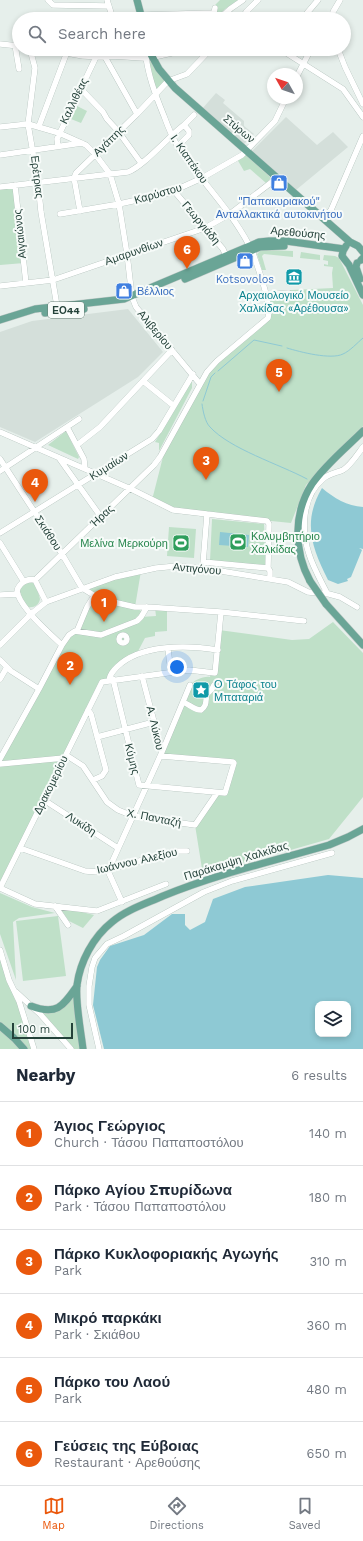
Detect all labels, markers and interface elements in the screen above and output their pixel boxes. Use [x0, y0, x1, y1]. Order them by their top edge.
search box [12, 12, 351, 56]
icon: search [26, 23, 48, 45]
text: Search here [58, 25, 146, 43]
north arrow [267, 68, 303, 104]
street label: Καλλιθέας [57, 76, 91, 126]
street label: Στύρων [221, 112, 258, 146]
street label: Αγάπης [91, 123, 127, 159]
street label: Ι. Κιαπέκου [168, 132, 210, 186]
street label: Ερέτριας [28, 155, 46, 199]
shop icon: "Παπακυριακού" Ανταλλακτικά αυτοκινήτου [269, 173, 289, 193]
street label: Καρύστου [133, 181, 183, 207]
place label: "Παπακυριακού" Ανταλλακτικά αυτοκινήτου [216, 195, 342, 221]
street label: Γεωργιάδη [179, 199, 223, 247]
street label: Αιγαιώνος [11, 209, 29, 259]
street label: Αρεθούσης [270, 224, 326, 242]
street label: Αμαρυνθίων [103, 236, 165, 268]
pin: 6 [174, 236, 200, 269]
shop icon: Kotsovolos [235, 251, 255, 271]
museum icon: Αρχαιολογικό Μουσείο Χαλκίδας «Αρέθουσα» [284, 267, 304, 287]
place label: Kotsovolos [216, 273, 274, 286]
shop icon: Βέλλιος [114, 281, 134, 301]
place label: Βέλλιος [137, 285, 174, 298]
place label: Αρχαιολογικό Μουσείο Χαλκίδας «Αρέθουσα» [239, 289, 349, 315]
road number: ΕΟ44 [48, 302, 84, 318]
street label: Αλιβερίου [135, 308, 175, 352]
pin: 5 [266, 359, 292, 392]
pin: 3 [193, 447, 219, 480]
street label: Κυμαίων [87, 449, 131, 483]
pin: 4 [22, 469, 48, 502]
street label: Ήρας [87, 502, 116, 531]
street label: Σκιάθου [32, 513, 64, 553]
place label: Κολυμβητήριο Χαλκίδας [251, 530, 320, 556]
sports icon: Κολυμβητήριο Χαλκίδας [228, 532, 248, 552]
sports icon: Μελίνα Μερκούρη [171, 533, 191, 553]
place label: Μελίνα Μερκούρη [80, 537, 168, 550]
street label: Αντιγόνου [172, 560, 222, 578]
pin: 1 [91, 589, 117, 622]
pin: 2 [57, 652, 83, 685]
your location [167, 657, 187, 677]
place label: Ο Τάφος του Μπαταριά [214, 678, 277, 704]
place icon: Ο Τάφος του Μπαταριά [191, 680, 211, 700]
street label: Α. Λύκου [144, 705, 166, 751]
street label: Κύμης [122, 742, 142, 776]
street label: Δρακομερίου [31, 753, 71, 817]
street label: Χ. Πανταζή [126, 806, 182, 830]
street label: Λυκίδη [63, 809, 99, 839]
street label: Παράκαμψη Χαλκίδας [182, 839, 290, 883]
street label: Ιωάννου Αλεξίου [96, 845, 178, 877]
map controls [315, 1001, 351, 1037]
button: layers [315, 1001, 351, 1037]
scale bar [12, 1021, 73, 1040]
text: 100 m [18, 1023, 50, 1036]
text: Nearby [16, 1065, 75, 1085]
text: 6 results [291, 1068, 347, 1083]
text: Άγιος Γεώργιος [54, 1117, 166, 1135]
text: 1 [26, 1126, 32, 1141]
text: 140 m [309, 1126, 347, 1141]
text: Church · Τάσου Παπαποστόλου [54, 1135, 244, 1150]
text: Πάρκο Αγίου Σπυρίδωνα [54, 1181, 232, 1199]
text: 2 [25, 1190, 33, 1205]
text: 180 m [309, 1190, 347, 1205]
text: Park · Τάσου Παπαποστόλου [54, 1199, 226, 1214]
text: Πάρκο Κυκλοφοριακής Αγωγής [54, 1245, 279, 1263]
text: 3 [25, 1254, 33, 1269]
text: 310 m [309, 1254, 347, 1269]
text: Park [54, 1263, 82, 1278]
text: Μικρό παρκάκι [54, 1309, 162, 1327]
text: 4 [25, 1318, 33, 1333]
text: 360 m [307, 1318, 347, 1333]
text: Park · Σκιάθου [54, 1327, 140, 1342]
text: Πάρκο του Λαού [54, 1373, 170, 1391]
text: 5 [25, 1382, 33, 1397]
text: 480 m [306, 1382, 347, 1397]
text: Park [54, 1391, 82, 1406]
text: Γεύσεις της Εύβοιας [54, 1437, 199, 1455]
text: 6 [25, 1446, 33, 1461]
text: 650 m [307, 1446, 347, 1461]
text: Restaurant · Αρεθούσης [54, 1455, 200, 1470]
tab: Map [42, 1495, 65, 1532]
tab: Directions [150, 1495, 204, 1532]
tab: Saved [289, 1495, 321, 1532]

